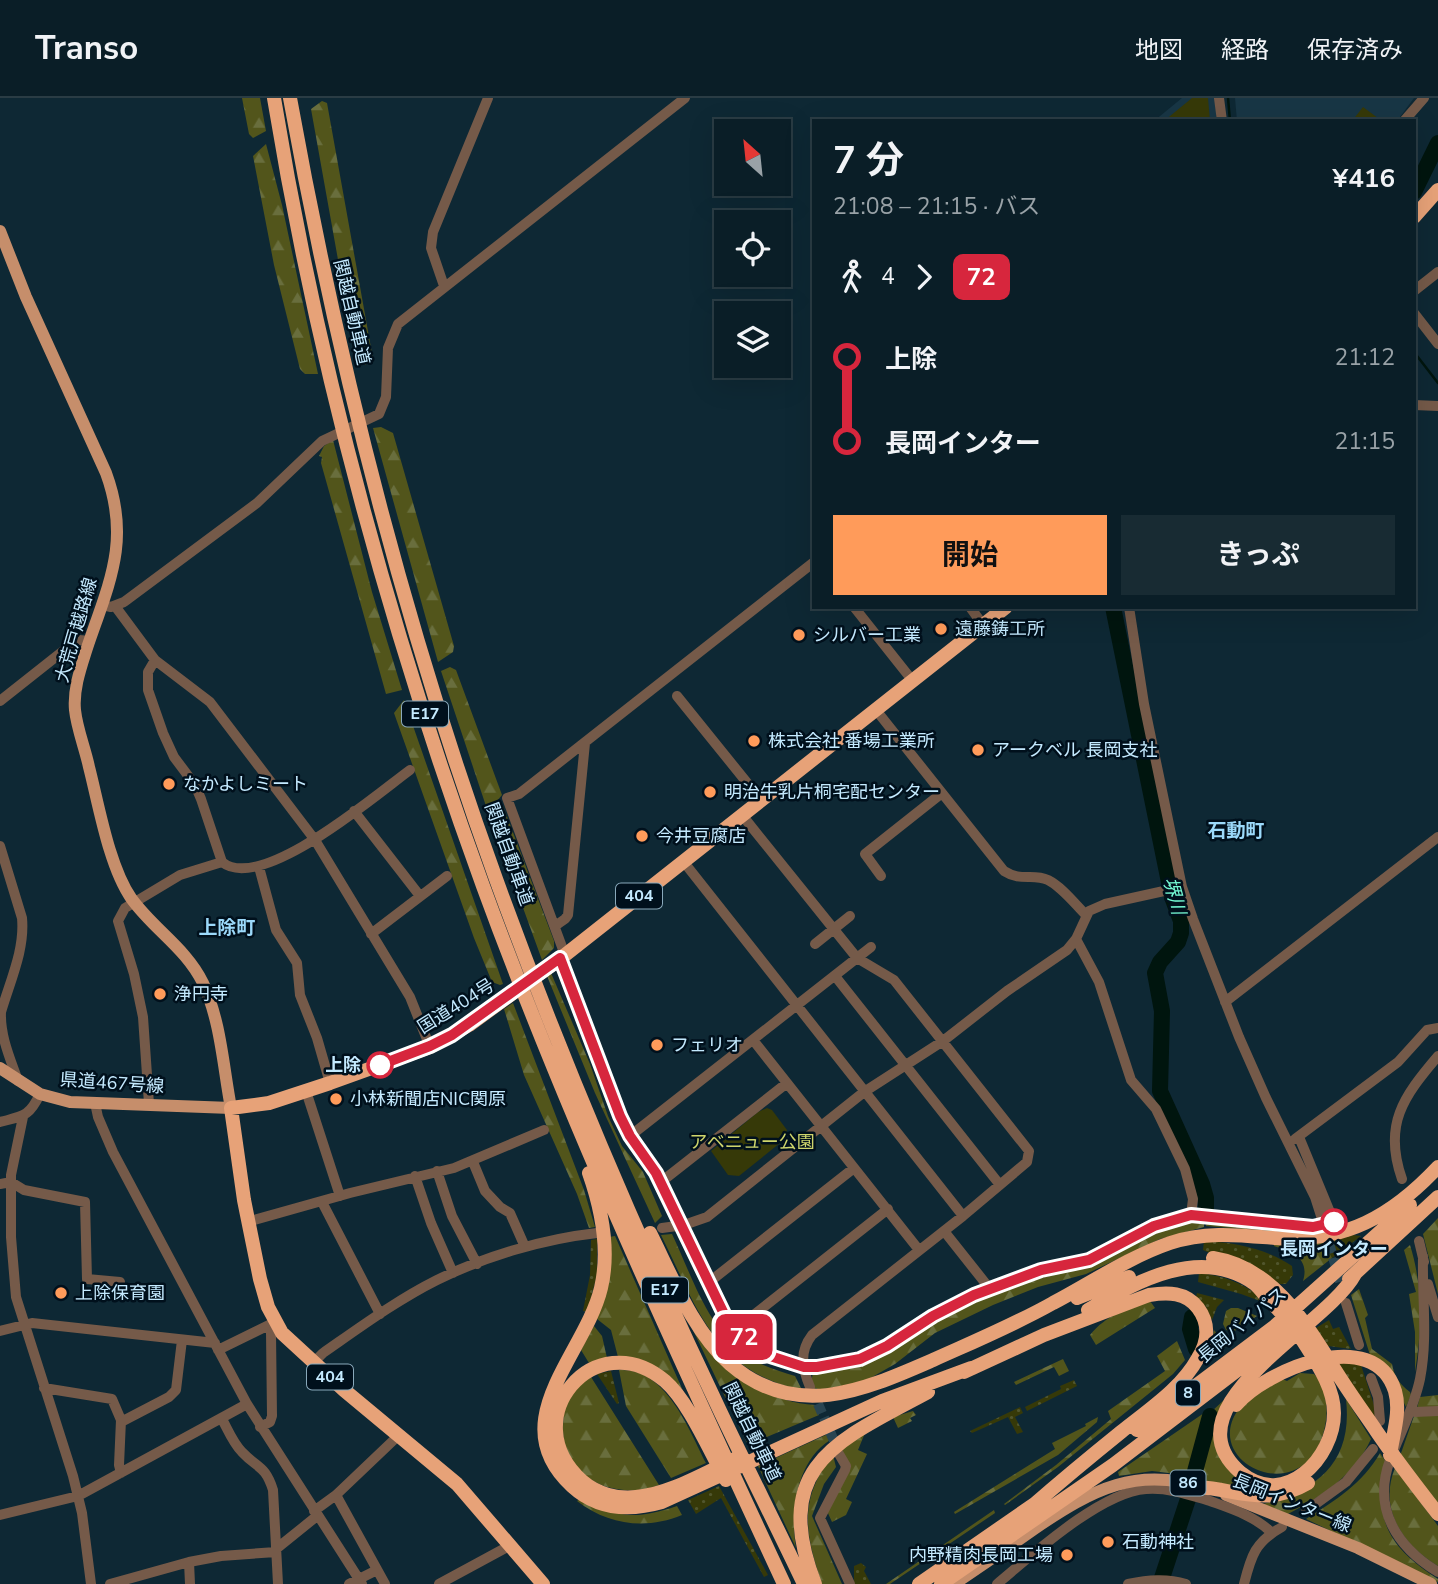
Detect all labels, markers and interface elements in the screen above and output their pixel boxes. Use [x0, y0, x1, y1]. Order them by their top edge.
text: Transo [35, 26, 138, 71]
text: 地図 [1135, 34, 1183, 66]
text: 経路 [1221, 34, 1269, 66]
text: 保存済み [1307, 34, 1403, 66]
north arrow [714, 119, 791, 196]
map controls [714, 119, 791, 378]
text: 7 分 [833, 135, 904, 186]
text: ¥416 [1333, 161, 1395, 196]
text: 21:08 – 21:15 · バス [833, 191, 1040, 222]
button: locate [714, 210, 791, 287]
street label: 関越自動車道 [328, 257, 376, 367]
icon: walk [833, 258, 871, 296]
icon: forward [905, 258, 943, 296]
text: 4 [881, 261, 895, 292]
text: 72 [967, 261, 996, 293]
button: layers [714, 301, 791, 378]
text: 上除 [885, 342, 937, 377]
text: 21:12 [1335, 342, 1395, 373]
text: 長岡インター [885, 426, 1041, 461]
text: 21:15 [1335, 426, 1395, 457]
button: 開始 [833, 515, 1107, 595]
button: きっぷ [1121, 515, 1395, 595]
street label: 大荒戸越路線 [50, 575, 102, 685]
place label: 遠藤鋳工所 [955, 617, 1045, 641]
marker: 遠藤鋳工所 [933, 621, 949, 637]
place label: シルバー工業 [813, 623, 921, 647]
marker: シルバー工業 [791, 627, 807, 643]
road number: E17 [402, 702, 448, 726]
place label: 株式会社 番場工業所 [768, 729, 935, 753]
marker: 株式会社 番場工業所 [746, 733, 762, 749]
place label: アークベル 長岡支社 [992, 738, 1158, 762]
marker: アークベル 長岡支社 [970, 742, 986, 758]
place label: なかよしミート [183, 772, 308, 796]
marker: なかよしミート [161, 776, 177, 792]
place label: 明治牛乳片桐宅配センター [724, 780, 940, 804]
marker: 明治牛乳片桐宅配センター [702, 784, 718, 800]
street label: 関越自動車道 [479, 799, 539, 909]
district label: 石動町 [1207, 818, 1265, 844]
place label: 今井豆腐店 [656, 824, 746, 848]
marker: 今井豆腐店 [634, 828, 650, 844]
water label: 堺川 [1157, 874, 1192, 920]
road number: 404 [616, 884, 662, 908]
district label: 上除町 [198, 915, 256, 941]
street label: 国道404号 [413, 973, 499, 1039]
place label: 浄円寺 [174, 982, 228, 1006]
marker: 浄円寺 [152, 986, 168, 1002]
place label: フェリオ [671, 1033, 743, 1057]
marker: フェリオ [649, 1037, 665, 1053]
marker: 上除 [367, 1052, 393, 1078]
place label: 上除 [325, 1053, 361, 1077]
street label: 県道467号線 [59, 1067, 165, 1099]
place label: 小林新聞店NIC関原 [350, 1087, 506, 1111]
marker: 小林新聞店NIC関原 [328, 1091, 344, 1107]
park label: アベニュー公園 [689, 1130, 815, 1154]
marker: 長岡インター [1321, 1209, 1347, 1235]
place label: 長岡インター [1280, 1237, 1388, 1261]
road number: E17 [642, 1278, 688, 1302]
place label: 上除保育園 [75, 1281, 165, 1305]
street label: 長岡バイパス [1193, 1282, 1291, 1368]
marker: 上除保育園 [53, 1285, 69, 1301]
line badge: 72 [712, 1314, 776, 1360]
text: 72 [730, 1321, 758, 1353]
road number: 404 [307, 1364, 353, 1390]
street label: 関越自動車道 [718, 1378, 786, 1486]
road number: 8 [1176, 1380, 1200, 1406]
street label: 長岡インター線 [1229, 1468, 1355, 1538]
road number: 86 [1170, 1470, 1206, 1496]
place label: 石動神社 [1122, 1530, 1194, 1554]
marker: 石動神社 [1100, 1534, 1116, 1550]
place label: 内野精肉長岡工場 [909, 1543, 1053, 1567]
marker: 内野精肉長岡工場 [1059, 1547, 1075, 1563]

